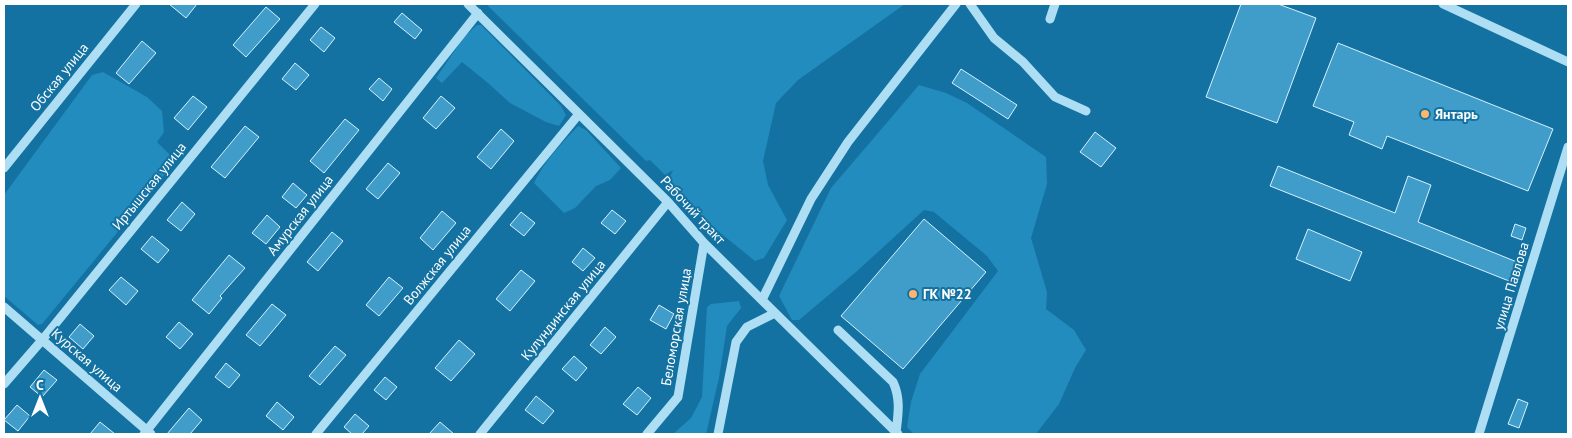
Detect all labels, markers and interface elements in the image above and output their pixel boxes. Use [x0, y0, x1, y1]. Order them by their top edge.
street label: Обская улица [26, 39, 92, 115]
place label: Янтарь [1435, 105, 1478, 123]
marker: Янтарь [1419, 108, 1431, 120]
street label: Иртышская улица [108, 138, 190, 234]
street label: Амурская улица [263, 171, 337, 259]
street label: Рабочий тракт [657, 172, 730, 248]
street label: Волжская улица [399, 221, 475, 309]
street label: улица Павлова [1489, 240, 1533, 332]
street label: Кулундинская улица [517, 256, 609, 364]
street label: Беломорская улица [657, 267, 695, 387]
place label: ГК №22 [923, 285, 972, 303]
marker: ГК №22 [907, 288, 919, 300]
street label: Курская улица [48, 324, 126, 396]
north arrow [15, 373, 65, 423]
text: С [36, 376, 44, 394]

